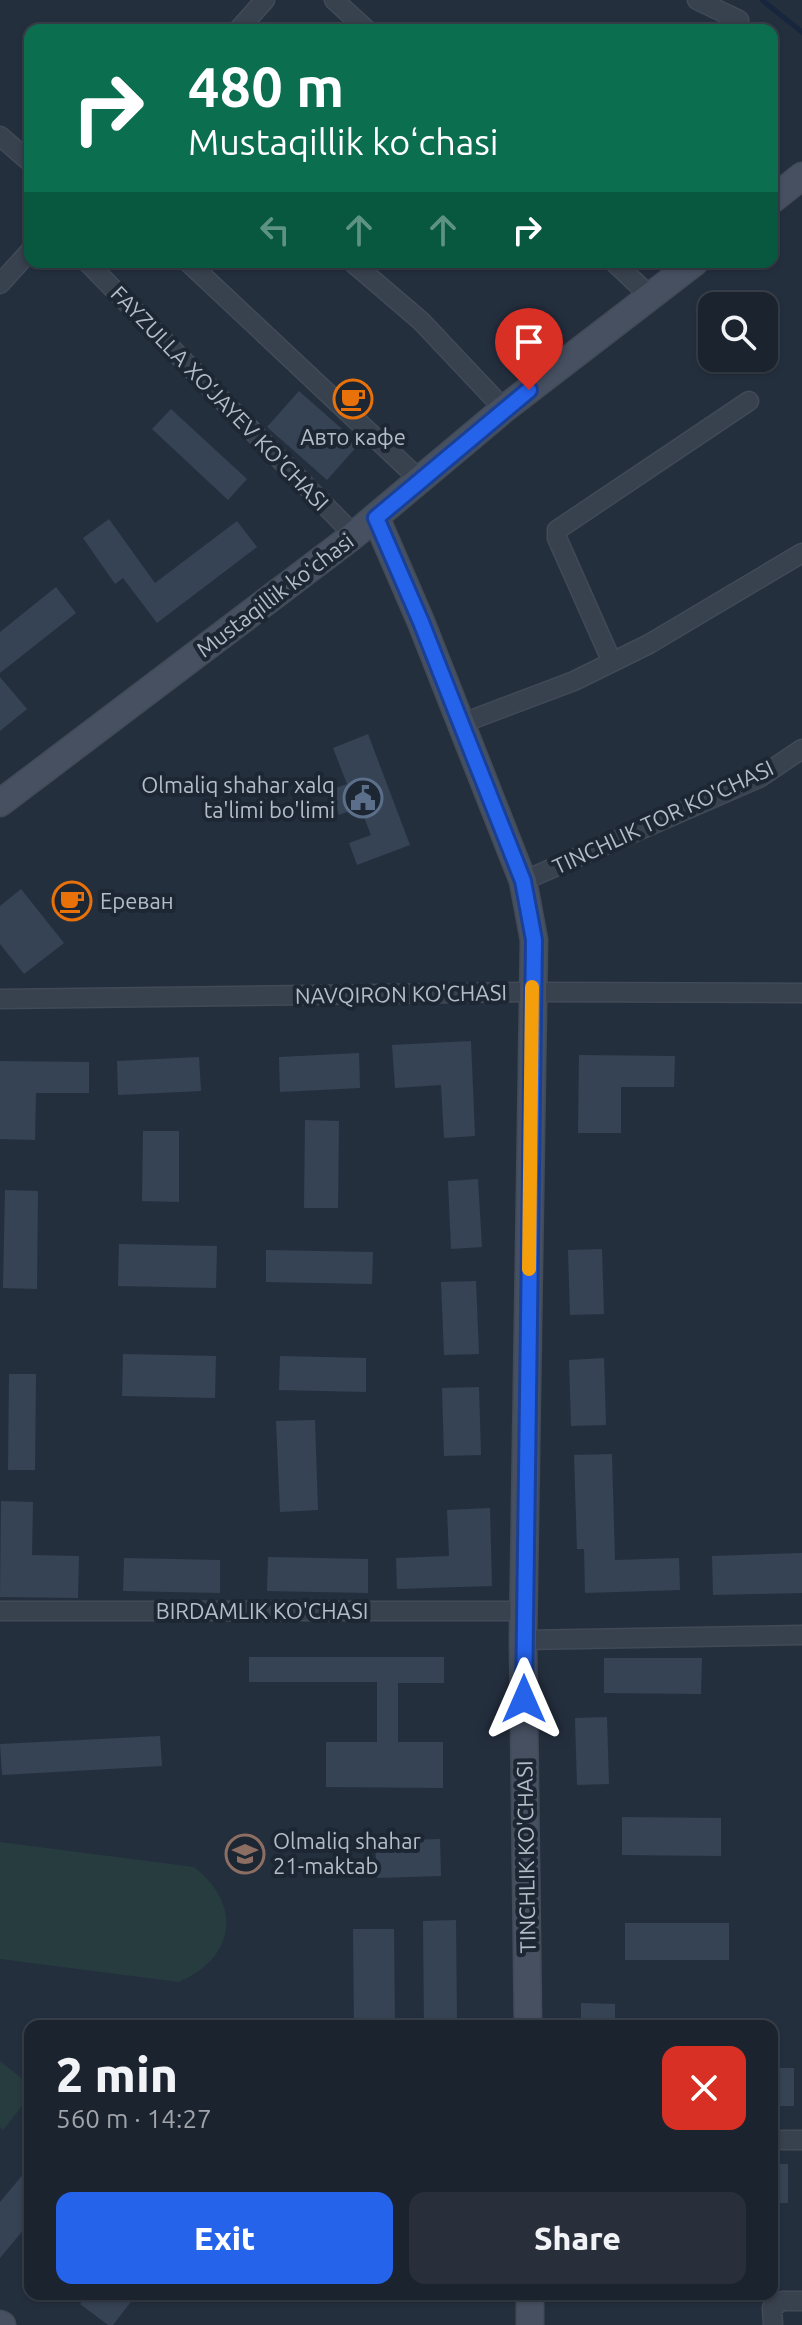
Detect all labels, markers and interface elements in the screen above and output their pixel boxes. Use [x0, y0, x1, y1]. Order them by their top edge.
text: 480 m [188, 55, 344, 118]
icon: right [56, 56, 160, 160]
text: Mustaqillik koʻchasi [188, 121, 499, 162]
icon: left [253, 208, 297, 252]
icon: ahead [337, 208, 381, 252]
icon: ahead [421, 208, 465, 252]
icon: right [505, 208, 549, 252]
street label: FAYZULLA XO‘JAYEV KO'CHASI [106, 280, 334, 515]
map controls [698, 292, 778, 372]
button: search [698, 292, 778, 372]
pin [495, 308, 563, 390]
icon: arrive [507, 320, 551, 364]
cafe icon: Авто кафе [332, 378, 374, 420]
place label: Авто кафе [300, 424, 406, 449]
street label: Mustaqillik koʻchasi [191, 528, 358, 662]
street label: TINCHLIK TOR KO'CHASI [548, 754, 777, 879]
place label: Olmaliq shahar xalq ta'limi bo'limi [141, 772, 335, 822]
public building icon: Olmaliq shahar xalq ta'limi bo'limi [342, 777, 384, 819]
cafe icon: Ереван [51, 880, 93, 922]
place label: Ереван [100, 888, 174, 913]
street label: NAVQIRON KO'CHASI [295, 979, 507, 1008]
street label: BIRDAMLIK KO'CHASI [156, 1598, 368, 1623]
position arrow [482, 1657, 566, 1741]
street label: TINCHLIK KO'CHASI [511, 1760, 540, 1954]
place label: Olmaliq shahar 21-maktab [273, 1828, 421, 1878]
school or university icon: Olmaliq shahar 21-maktab [224, 1833, 266, 1875]
button: close [662, 2046, 746, 2130]
text: 2 min [56, 2047, 178, 2101]
text: 560 m · 14:27 [56, 2104, 212, 2133]
button: Exit [56, 2192, 393, 2284]
button: Share [409, 2192, 746, 2284]

